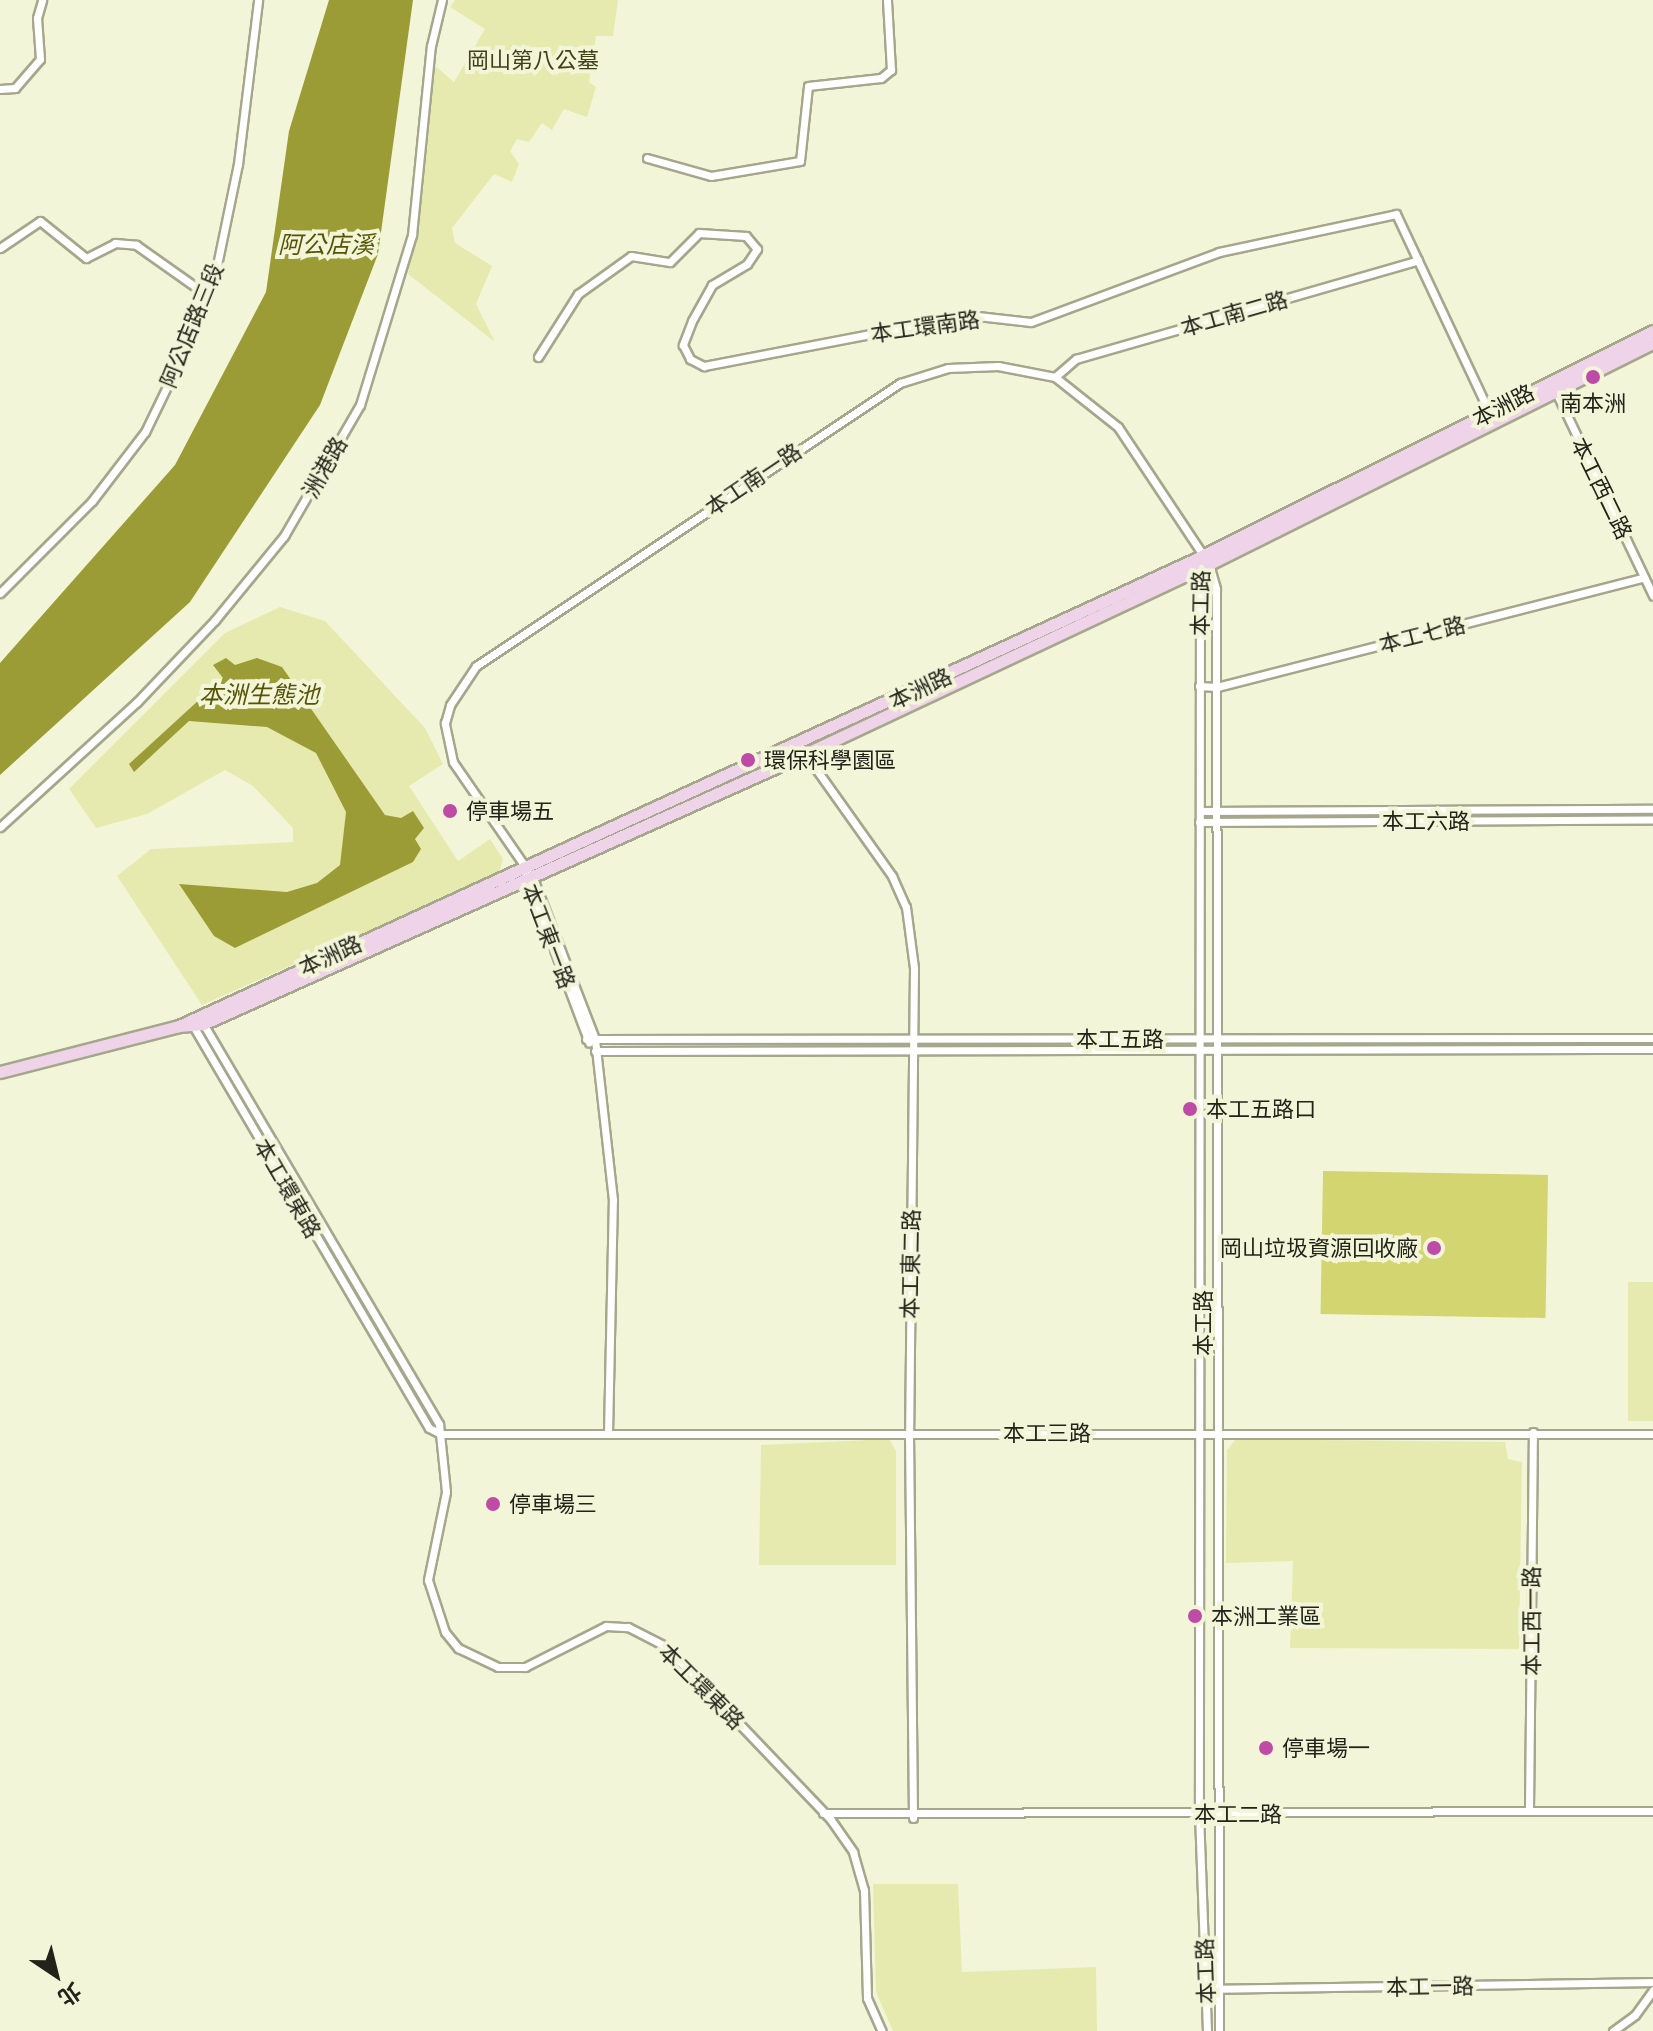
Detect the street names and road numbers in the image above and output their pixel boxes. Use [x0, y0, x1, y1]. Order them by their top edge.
street label: 阿公店路三段 [154, 259, 228, 391]
street label: 本工南二路 [1177, 285, 1291, 341]
street label: 本工環南路 [869, 305, 981, 347]
street label: 本洲路 [1468, 378, 1538, 432]
street label: 洲港路 [296, 432, 352, 502]
street label: 本工西二路 [1566, 433, 1638, 543]
street label: 本工南一路 [700, 437, 806, 521]
street label: 本工路 [1186, 570, 1214, 636]
street label: 本工七路 [1376, 611, 1468, 657]
street label: 本洲路 [885, 662, 955, 714]
street label: 本工六路 [1382, 808, 1470, 834]
street label: 本工東一路 [517, 880, 581, 992]
street label: 本洲路 [294, 930, 366, 980]
street label: 本工五路 [1076, 1026, 1164, 1052]
street label: 本工環東路 [249, 1134, 327, 1242]
street label: 本工東二路 [896, 1209, 924, 1319]
street label: 本工路 [1190, 1290, 1216, 1356]
street label: 本工三路 [1003, 1420, 1091, 1446]
street label: 本工西一路 [1518, 1566, 1544, 1676]
street label: 本工環東路 [654, 1638, 750, 1734]
street label: 本工二路 [1194, 1801, 1282, 1827]
street label: 本工路 [1191, 1938, 1219, 2004]
street label: 本工一路 [1386, 1972, 1474, 2000]

